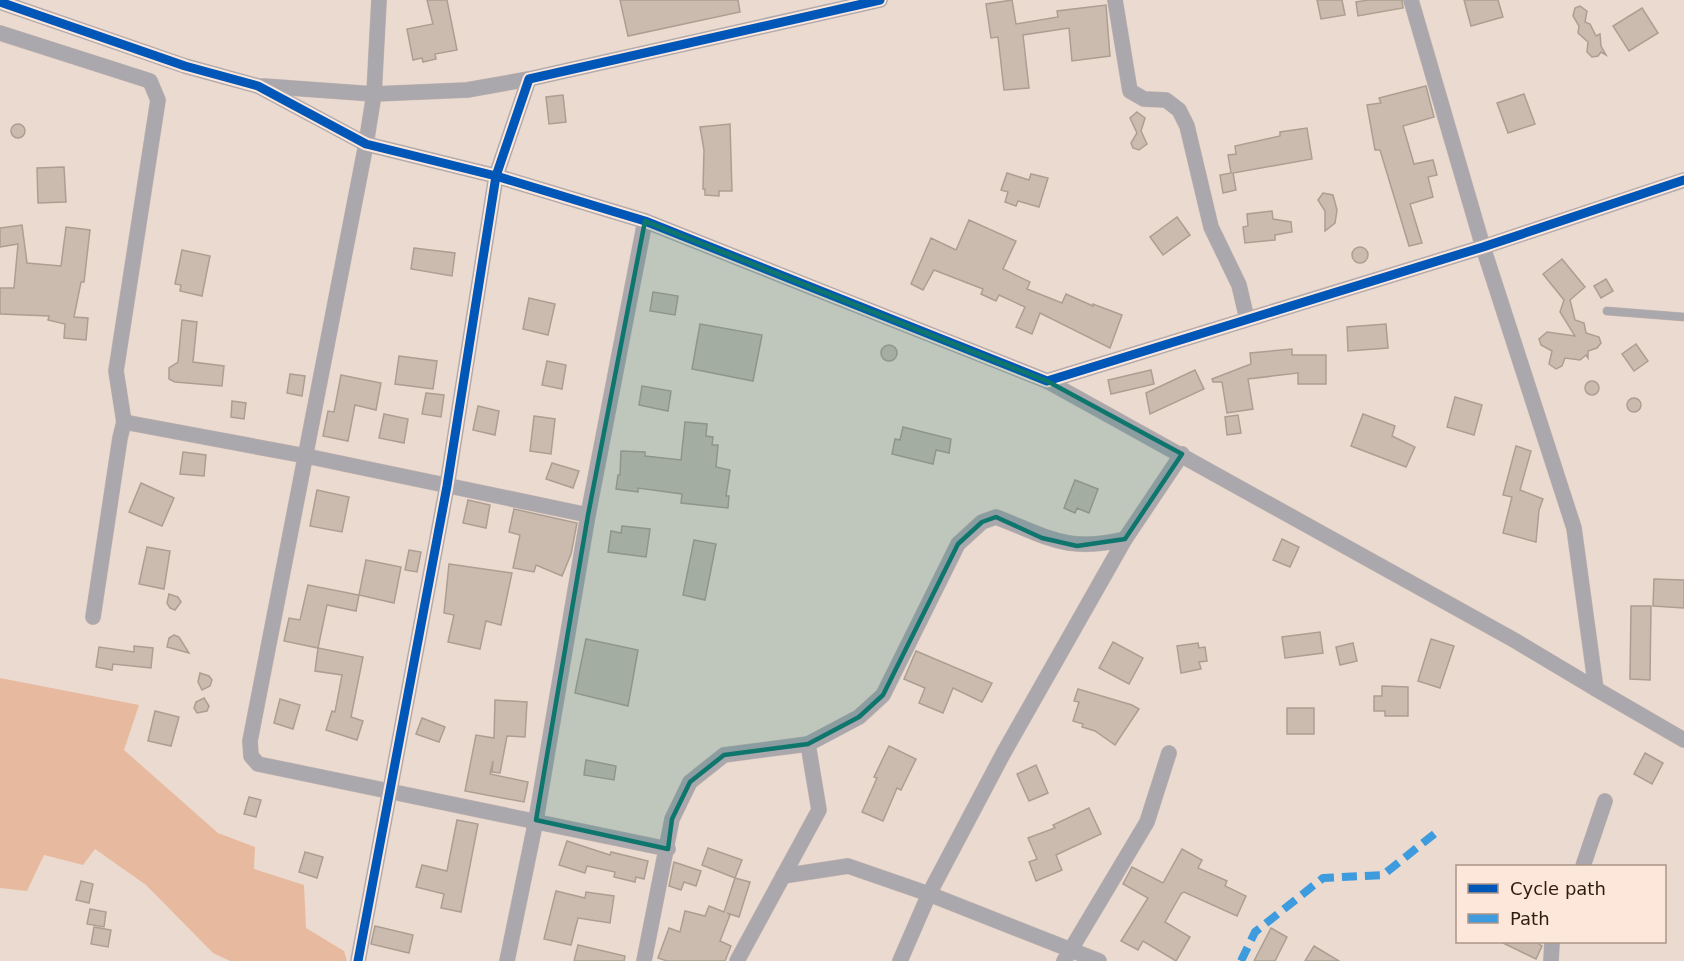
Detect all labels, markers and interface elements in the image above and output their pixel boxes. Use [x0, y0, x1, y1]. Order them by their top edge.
legend [1456, 865, 1666, 943]
text: Cycle path [1510, 878, 1606, 899]
text: Path [1510, 908, 1550, 929]

